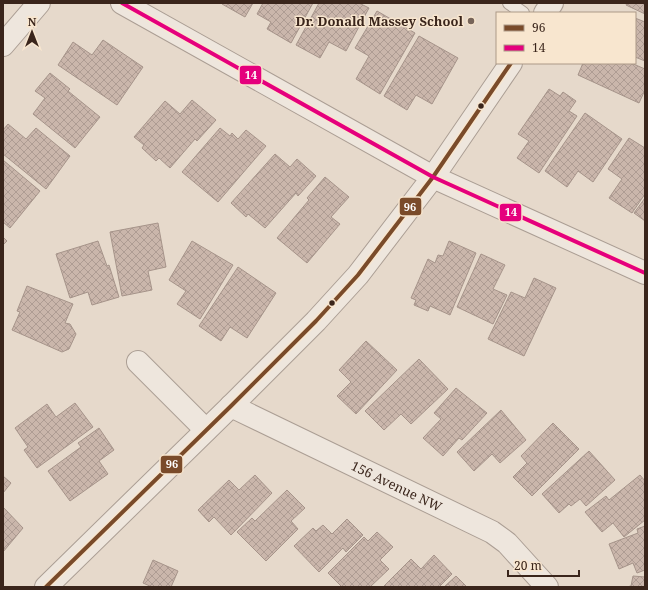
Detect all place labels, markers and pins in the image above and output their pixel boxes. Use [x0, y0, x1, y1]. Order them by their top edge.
place label: Dr. Donald Massey School [295, 12, 463, 30]
marker: Dr. Donald Massey School [466, 16, 476, 26]
unlabelled marker [476, 101, 486, 111]
unlabelled marker [327, 298, 337, 308]

